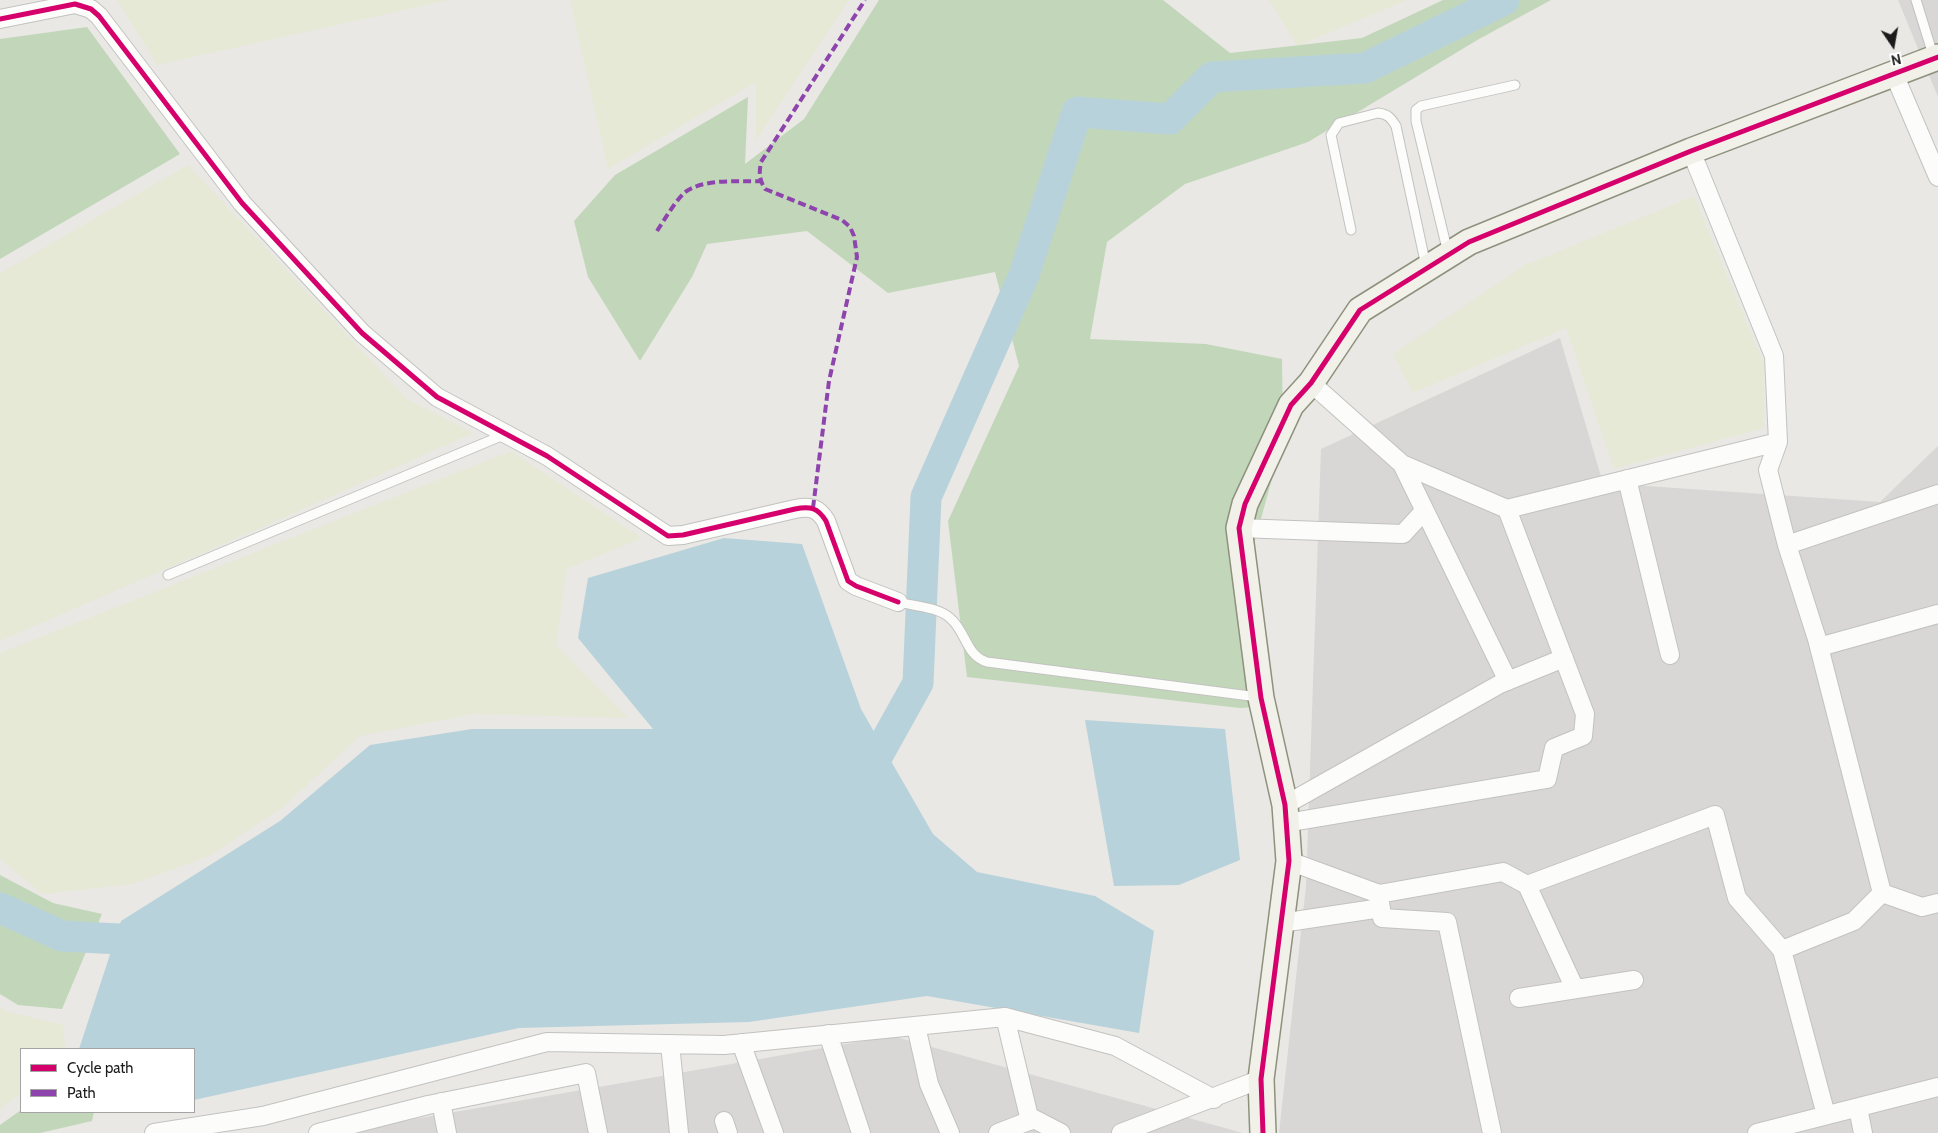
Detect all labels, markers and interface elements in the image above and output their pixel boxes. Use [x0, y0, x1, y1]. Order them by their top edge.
north arrow [1868, 20, 1918, 70]
text: N [1889, 50, 1903, 70]
legend [20, 1048, 195, 1113]
text: Cycle path [67, 1059, 133, 1077]
text: Path [67, 1084, 96, 1102]

